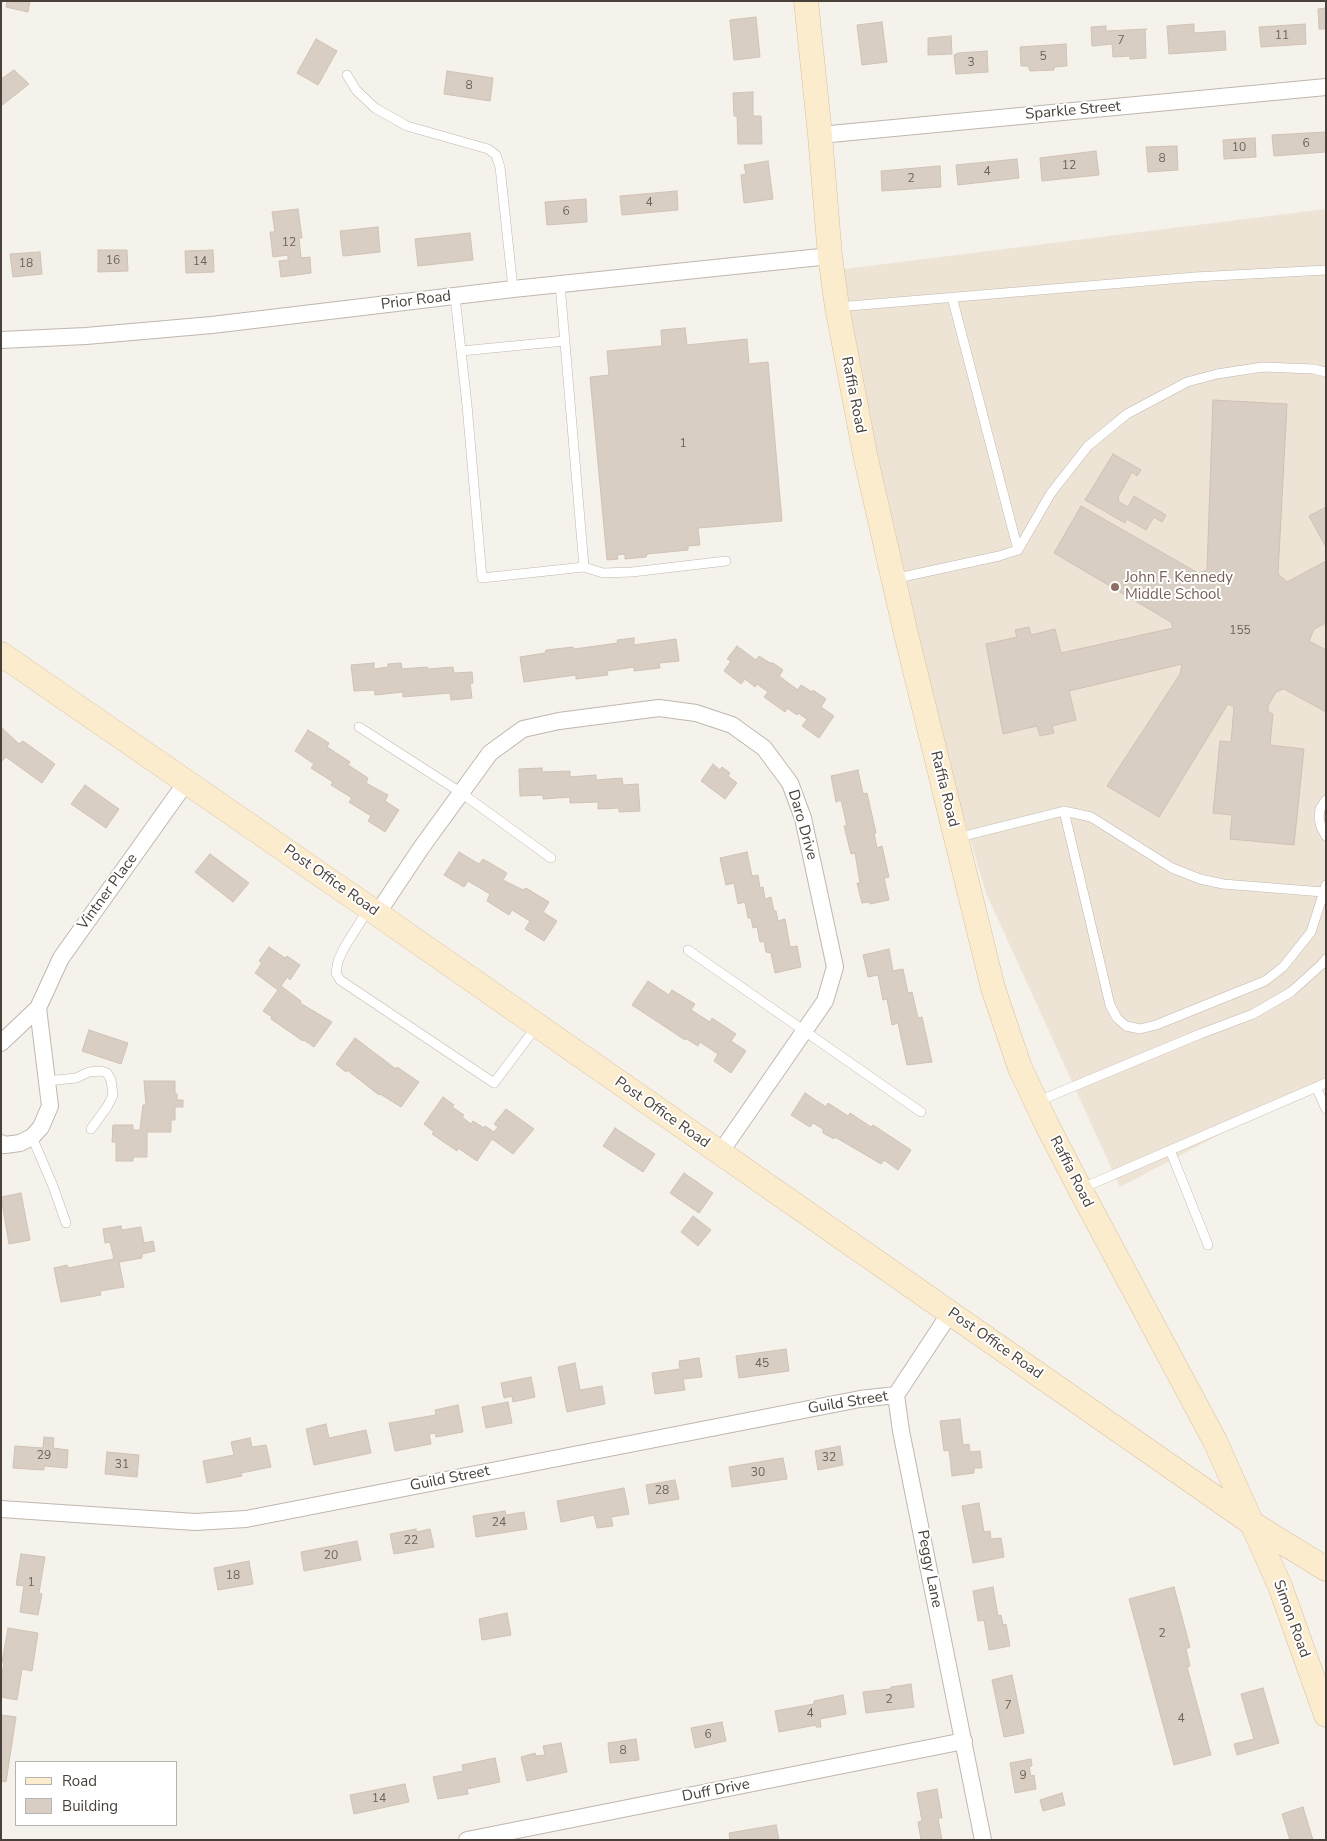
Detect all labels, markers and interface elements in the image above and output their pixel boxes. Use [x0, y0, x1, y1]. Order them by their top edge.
house number: 11 [1275, 29, 1289, 43]
house number: 7 [1117, 34, 1125, 48]
house number: 5 [1039, 50, 1047, 64]
house number: 3 [967, 56, 975, 70]
house number: 8 [465, 79, 473, 93]
street label: Sparkle Street [1024, 98, 1122, 124]
house number: 6 [1302, 137, 1310, 151]
house number: 10 [1232, 141, 1246, 155]
house number: 8 [1158, 152, 1166, 166]
house number: 12 [1062, 159, 1076, 173]
house number: 4 [983, 165, 991, 179]
house number: 2 [907, 172, 915, 186]
house number: 4 [645, 196, 653, 210]
house number: 6 [562, 205, 570, 219]
house number: 12 [282, 236, 296, 250]
house number: 16 [106, 254, 120, 268]
house number: 14 [193, 255, 207, 269]
house number: 18 [19, 257, 33, 271]
street label: Prior Road [380, 288, 452, 314]
street label: Raffia Road [837, 355, 869, 435]
house number: 1 [679, 437, 687, 451]
place label: John F. Kennedy Middle School [1125, 569, 1233, 604]
marker: John F. Kennedy Middle School [1109, 581, 1121, 593]
house number: 155 [1229, 624, 1251, 638]
street label: Raffia Road [926, 749, 962, 829]
street label: Daro Drive [783, 788, 821, 862]
street label: Post Office Road [280, 842, 382, 920]
street label: Vintner Place [74, 850, 142, 934]
street label: Post Office Road [611, 1074, 713, 1152]
street label: Raffia Road [1045, 1133, 1097, 1211]
street label: Post Office Road [944, 1305, 1046, 1383]
house number: 45 [755, 1357, 769, 1371]
street label: Guild Street [807, 1388, 889, 1418]
house number: 29 [37, 1449, 51, 1463]
house number: 32 [822, 1451, 836, 1465]
house number: 31 [115, 1458, 129, 1472]
street label: Guild Street [409, 1462, 491, 1496]
house number: 30 [751, 1466, 765, 1480]
house number: 28 [655, 1484, 669, 1498]
house number: 24 [492, 1516, 506, 1530]
street label: Peggy Lane [913, 1529, 945, 1609]
house number: 22 [404, 1534, 418, 1548]
house number: 20 [324, 1549, 338, 1563]
house number: 18 [226, 1569, 240, 1583]
house number: 1 [27, 1576, 35, 1590]
street label: Simon Road [1269, 1578, 1313, 1660]
house number: 2 [1158, 1627, 1166, 1641]
house number: 2 [885, 1693, 893, 1707]
house number: 7 [1004, 1699, 1012, 1713]
house number: 4 [806, 1707, 814, 1721]
house number: 4 [1177, 1712, 1185, 1726]
house number: 6 [704, 1728, 712, 1742]
house number: 8 [619, 1744, 627, 1758]
legend [15, 1761, 178, 1826]
house number: 9 [1019, 1769, 1027, 1783]
text: Road [62, 1771, 97, 1791]
street label: Duff Drive [681, 1776, 751, 1806]
house number: 14 [372, 1792, 386, 1806]
text: Building [62, 1796, 118, 1816]

